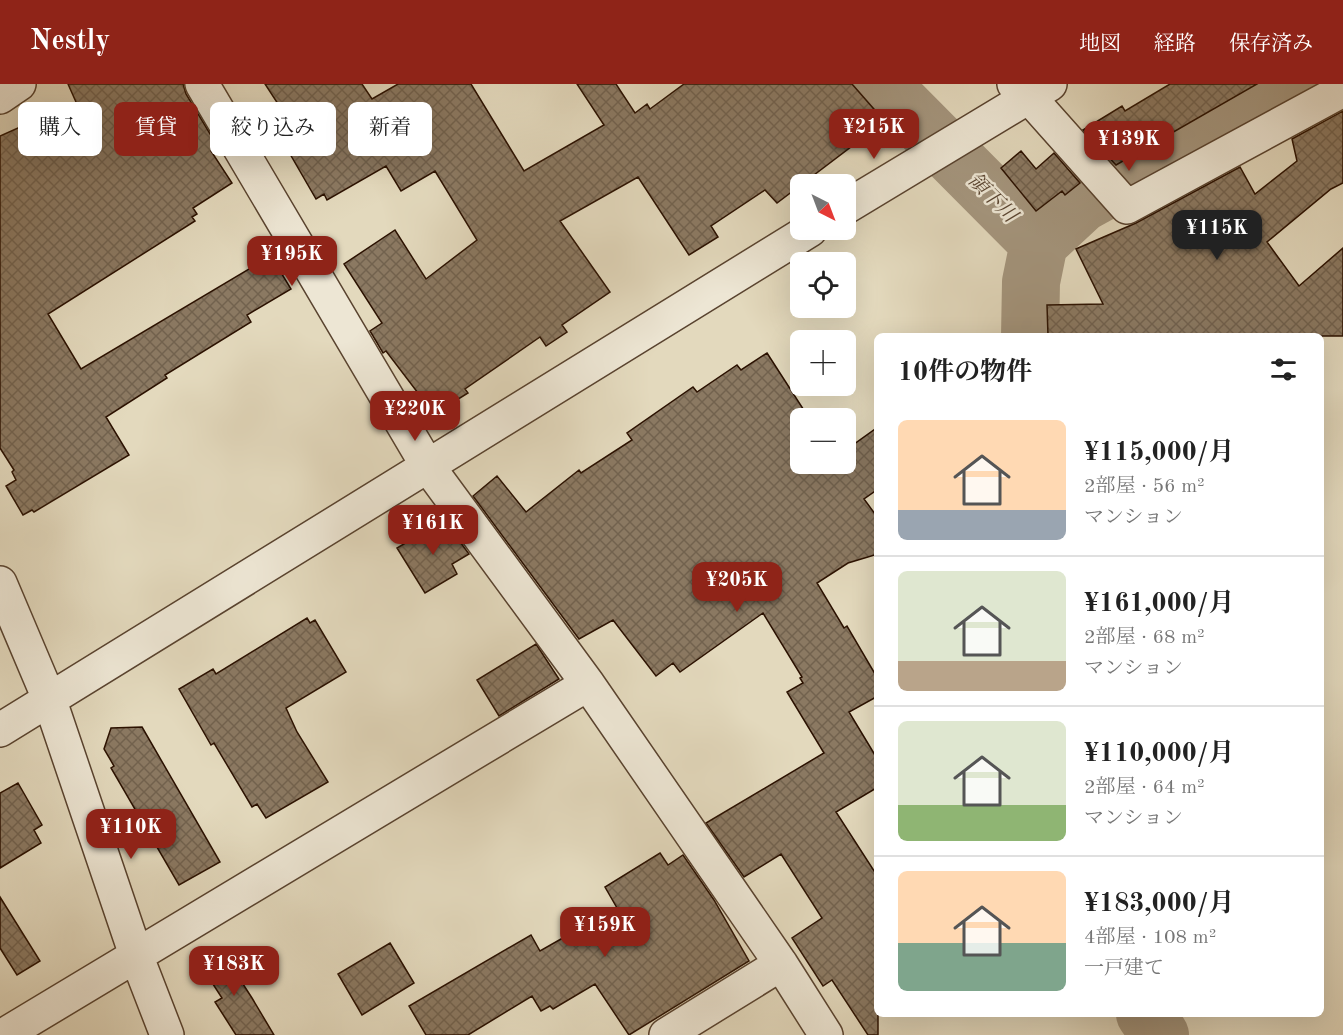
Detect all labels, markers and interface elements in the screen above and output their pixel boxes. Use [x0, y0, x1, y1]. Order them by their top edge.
text: Nestly [30, 28, 110, 56]
text: 地図 [1079, 34, 1121, 55]
text: 経路 [1154, 34, 1196, 55]
text: 保存済み [1229, 34, 1313, 55]
chip: 購入 [18, 102, 102, 156]
chip: 賃貸 [114, 102, 198, 156]
chip: 絞り込み [210, 102, 336, 156]
chip: 新着 [348, 102, 432, 156]
pin: ¥215K [832, 109, 916, 160]
text: ¥215K [843, 118, 905, 138]
pin: ¥139K [1087, 121, 1171, 172]
text: ¥139K [1098, 130, 1160, 150]
water label: 領下川 [963, 169, 1023, 228]
north arrow [790, 174, 856, 240]
map controls [790, 174, 856, 474]
pin: ¥115K [1175, 210, 1259, 261]
text: ¥115K [1186, 219, 1248, 239]
pin: ¥195K [250, 236, 334, 287]
text: ¥195K [261, 245, 323, 265]
button: locate [790, 252, 856, 318]
button: + [790, 330, 856, 396]
icon: filters [1267, 353, 1300, 386]
text: 10件の物件 [898, 360, 1032, 386]
pin: ¥220K [373, 391, 457, 442]
text: ¥220K [384, 400, 446, 420]
button: − [790, 408, 856, 474]
text: ¥115,000/月 [1084, 440, 1235, 466]
icon: home [946, 444, 1018, 516]
text: 2部屋 · 56 m² [1084, 477, 1205, 497]
pin: ¥161K [391, 505, 475, 556]
text: マンション [1084, 508, 1183, 528]
text: ¥161K [402, 514, 464, 534]
pin: ¥205K [695, 562, 779, 613]
text: ¥205K [706, 571, 768, 591]
text: ¥161,000/月 [1084, 591, 1235, 617]
icon: home [946, 595, 1018, 667]
text: 2部屋 · 68 m² [1084, 628, 1205, 648]
text: マンション [1084, 659, 1183, 679]
text: ¥110,000/月 [1084, 741, 1235, 767]
icon: home [946, 745, 1018, 817]
text: 2部屋 · 64 m² [1084, 778, 1205, 798]
pin: ¥110K [89, 809, 173, 860]
text: マンション [1084, 809, 1183, 829]
text: ¥110K [100, 818, 162, 838]
text: ¥183,000/月 [1084, 891, 1235, 917]
icon: home [946, 895, 1018, 967]
pin: ¥159K [563, 907, 647, 958]
text: ¥159K [574, 916, 636, 936]
text: 4部屋 · 108 m² [1084, 928, 1216, 948]
pin: ¥183K [192, 946, 276, 997]
text: ¥183K [203, 955, 265, 975]
text: 一戸建て [1084, 959, 1164, 979]

